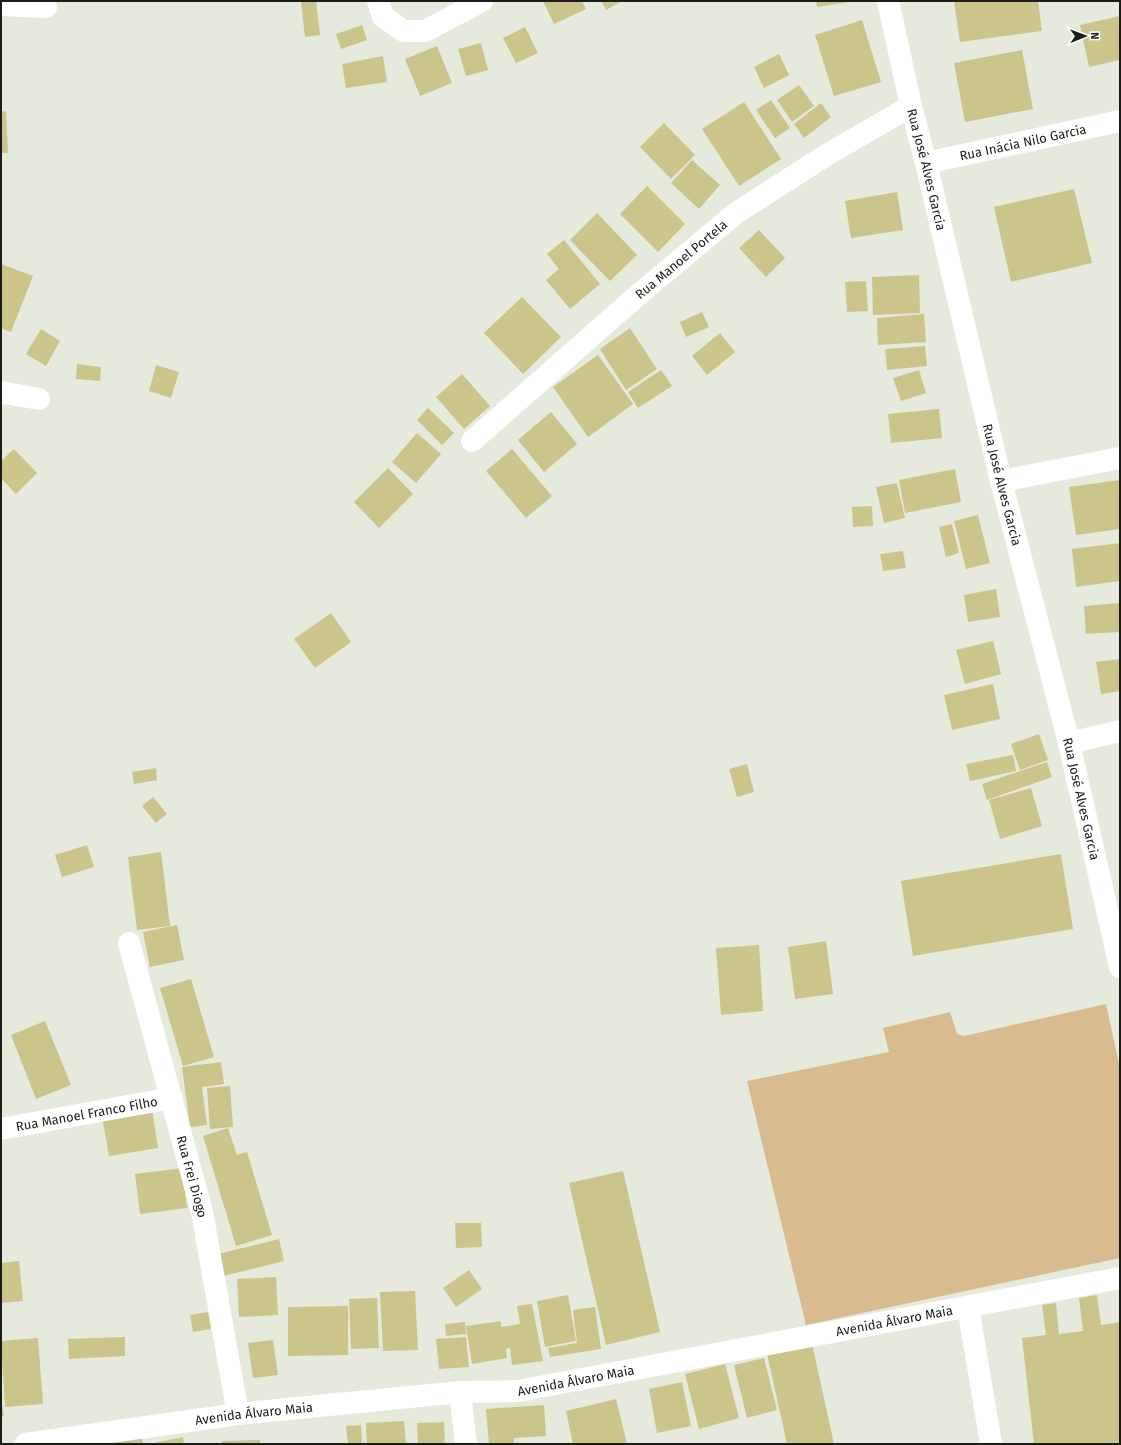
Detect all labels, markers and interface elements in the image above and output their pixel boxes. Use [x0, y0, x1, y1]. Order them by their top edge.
north arrow [1065, 16, 1105, 56]
text: N [1088, 32, 1101, 40]
street label: Rua José Alves Garcia [904, 107, 949, 232]
street label: Rua Inácia Nilo Garcia [958, 121, 1087, 163]
street label: Rua Manoel Portela [632, 216, 730, 302]
street label: Rua José Alves Garcia [980, 422, 1025, 547]
street label: Rua José Alves Garcia [1060, 736, 1103, 861]
street label: Rua Manoel Franco Filho [15, 1093, 159, 1134]
street label: Rua Frei Diogo [174, 1134, 210, 1219]
street label: Avenida Álvaro Maia [835, 1302, 954, 1339]
street label: Avenida Álvaro Maia [516, 1362, 635, 1398]
street label: Avenida Álvaro Maia [194, 1399, 314, 1428]

